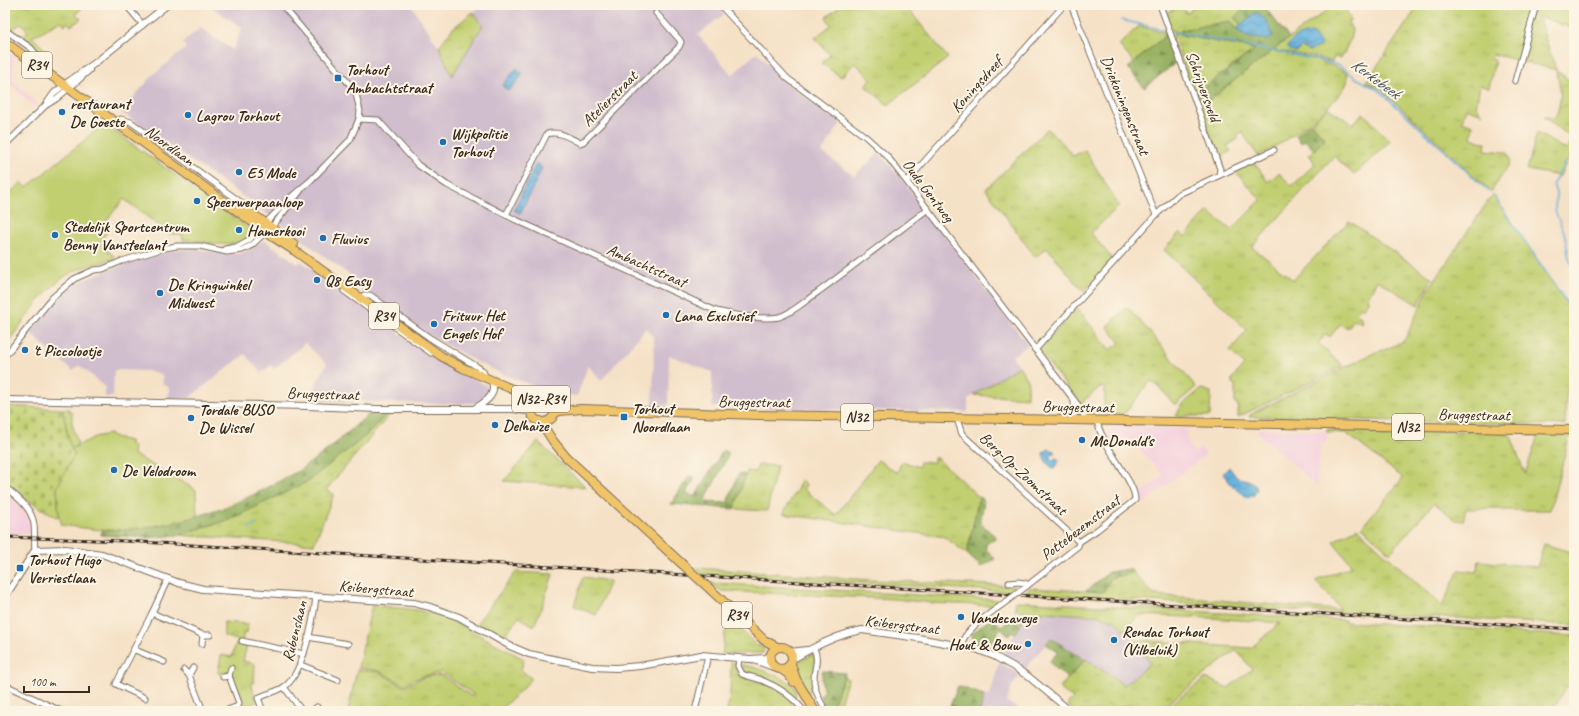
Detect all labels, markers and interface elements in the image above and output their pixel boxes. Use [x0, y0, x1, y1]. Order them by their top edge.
street label: Schrijversveld [1181, 48, 1226, 127]
street label: Koningsdreef [946, 50, 1009, 117]
road number: R34 [22, 52, 52, 78]
street label: Driekoningenstraat [1096, 53, 1155, 160]
water label: Kerkebeek [1347, 54, 1407, 105]
place label: Torhout Ambachtstraat [346, 60, 435, 98]
street label: Atelierstraat [578, 66, 643, 131]
marker: Torhout Ambachtstraat [333, 73, 343, 83]
place label: restaurant De Goeste [70, 94, 133, 132]
place label: Lagrou Torhout [196, 106, 281, 126]
marker: restaurant De Goeste [57, 107, 67, 117]
marker: Lagrou Torhout [183, 110, 193, 120]
street label: Noordlaan [141, 121, 199, 171]
place label: Wijkpolitie Torhout [451, 124, 509, 162]
marker: Wijkpolitie Torhout [438, 137, 448, 147]
street label: Oude Gentweg [898, 155, 959, 227]
place label: E5 Mode [247, 163, 297, 183]
marker: E5 Mode [234, 167, 244, 177]
place label: Speerwerpaanloop [205, 192, 304, 212]
marker: Speerwerpaanloop [192, 196, 202, 206]
place label: Stedelijk Sportcentrum Benny Vansteelant [63, 217, 190, 255]
place label: Hamerkooi [247, 221, 306, 241]
marker: Hamerkooi [234, 225, 244, 235]
place label: Fluvius [331, 229, 369, 249]
marker: Stedelijk Sportcentrum Benny Vansteelant [50, 230, 60, 240]
marker: Fluvius [318, 233, 328, 243]
street label: Ambachtstraat [604, 240, 692, 293]
place label: Q8 Easy [325, 271, 372, 291]
place label: De Kringwinkel Midwest [168, 275, 253, 313]
marker: Q8 Easy [312, 275, 322, 285]
marker: De Kringwinkel Midwest [155, 288, 165, 298]
road number: R34 [369, 303, 399, 329]
place label: Frituur Het Engels Hof [442, 306, 507, 344]
place label: Lana Exclusief [674, 306, 758, 326]
marker: Lana Exclusief [661, 310, 671, 320]
marker: Frituur Het Engels Hof [429, 319, 439, 329]
place label: 't Piccolootje [33, 341, 103, 361]
marker: 't Piccolootje [20, 345, 30, 355]
street label: Bruggestraat [287, 383, 361, 405]
road number: N32-R34 [512, 386, 570, 412]
street label: Bruggestraat [718, 391, 792, 413]
street label: Bruggestraat [1042, 396, 1116, 418]
place label: Torhout Noordlaan [632, 399, 690, 437]
place label: Tordale BUSO De Wissel [199, 400, 275, 438]
road number: N32 [841, 404, 873, 430]
street label: Bruggestraat [1438, 404, 1512, 426]
marker: Torhout Noordlaan [619, 412, 629, 422]
marker: Tordale BUSO De Wissel [186, 413, 196, 423]
road number: N32 [1392, 414, 1424, 440]
place label: Delhaize [503, 416, 550, 436]
marker: Delhaize [490, 420, 500, 430]
street label: Berg-Op-Zoomstraat [975, 428, 1073, 521]
place label: McDonald's [1090, 431, 1155, 451]
marker: McDonald's [1077, 435, 1087, 445]
place label: De Velodroom [122, 461, 197, 481]
marker: De Velodroom [109, 465, 119, 475]
street label: Pottebezemstraat [1037, 489, 1126, 565]
place label: Torhout Hugo Verriestlaan [28, 550, 103, 588]
marker: Torhout Hugo Verriestlaan [15, 563, 25, 573]
street label: Keibergstraat [338, 576, 416, 602]
street label: Rubenslaan [278, 598, 312, 664]
road number: R34 [722, 602, 752, 628]
place label: Vandecaveye [969, 608, 1038, 628]
street label: Keibergstraat [864, 611, 942, 640]
marker: Vandecaveye [956, 612, 966, 622]
place label: Rendac Torhout (Vilbeluik) [1122, 622, 1211, 660]
place label: Hout & Bouw [949, 635, 1022, 655]
marker: Rendac Torhout (Vilbeluik) [1109, 635, 1119, 645]
marker: Hout & Bouw [1023, 639, 1033, 649]
scale bar [24, 668, 89, 694]
text: 100 m [30, 674, 57, 690]

